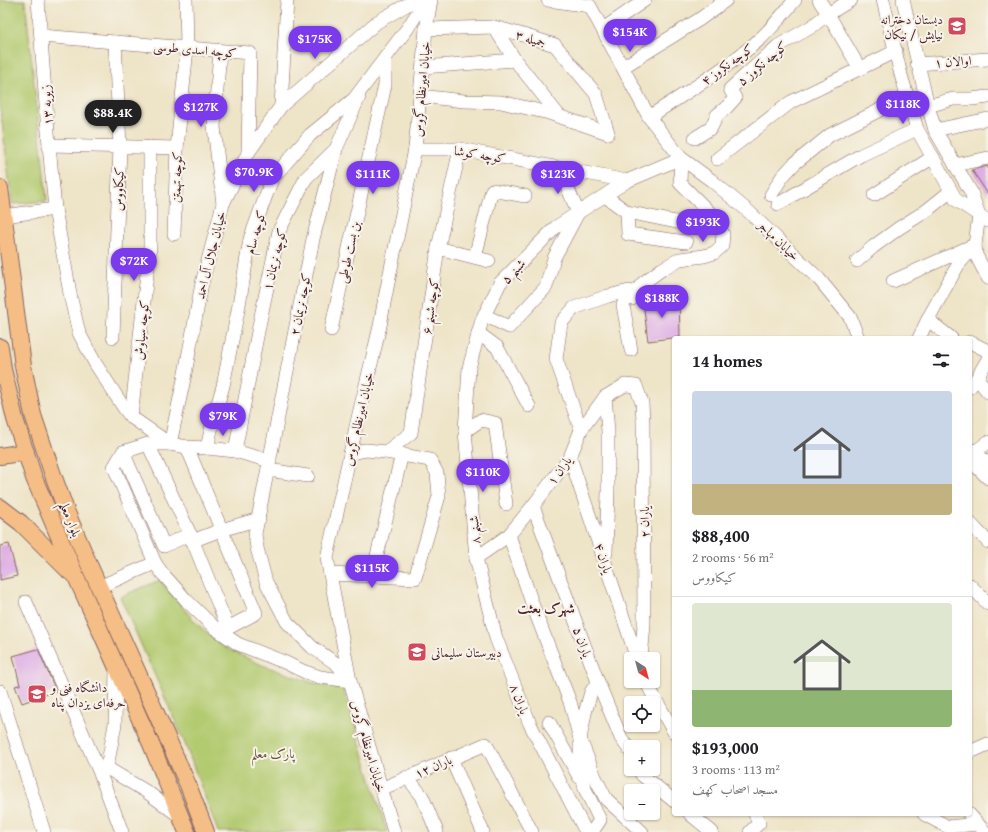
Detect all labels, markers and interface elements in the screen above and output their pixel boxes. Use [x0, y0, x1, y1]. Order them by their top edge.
place label: دبستان دخترانه نیایش / نیکان [880, 10, 943, 44]
school or university icon: دبستان دخترانه نیایش / نیکان [946, 15, 968, 37]
pin: $154K [602, 19, 658, 53]
text: $154K [612, 22, 648, 41]
street label: جمیله ۳ [513, 25, 548, 52]
pin: $175K [287, 26, 343, 60]
text: $175K [297, 29, 333, 48]
street label: کوچه اسدی طوسی [152, 36, 237, 63]
street label: کوچه نکروز ۵ [733, 37, 792, 90]
street label: کوچه نکروز ۴ [697, 39, 757, 90]
street label: خیابان امیرنظام گروس [408, 40, 437, 138]
street label: اوالان ۱ [934, 51, 972, 72]
street label: زیویه ۱۳ [36, 84, 57, 126]
pin: $118K [875, 91, 931, 125]
pin: $127K [173, 94, 229, 128]
text: $118K [885, 94, 921, 113]
text: $127K [183, 97, 219, 116]
pin: $88.4K [80, 100, 146, 134]
text: $88.4K [94, 103, 132, 122]
street label: کوچه کوشا [453, 141, 507, 168]
street label: کوچه تهمتن [166, 151, 187, 203]
pin: $70.9K [221, 159, 287, 193]
pin: $111K [345, 161, 401, 195]
pin: $123K [530, 161, 586, 195]
text: $70.9K [235, 162, 273, 181]
text: $111K [355, 164, 391, 183]
text: $123K [540, 164, 576, 183]
street label: کیکاووس [108, 167, 129, 212]
street label: کوچه سام [240, 208, 273, 257]
street label: خیابان جلال آل احمد [190, 209, 231, 301]
pin: $193K [675, 209, 731, 243]
text: $193K [685, 212, 721, 231]
street label: خیابان مهاجر [752, 214, 804, 265]
street label: بن بست طوطی [332, 219, 365, 285]
street label: کوچه نریمان ۱ [258, 226, 291, 292]
pin: $72K [110, 248, 158, 282]
text: $72K [120, 251, 148, 270]
street label: شبنم ۵ [497, 255, 533, 291]
street label: کوچه نریمان ۲ [285, 271, 316, 337]
street label: کوچه شبنم ۶ [417, 277, 448, 336]
pin: $188K [634, 285, 690, 319]
text: $188K [644, 288, 680, 307]
street label: کوچه سیاوش [129, 299, 154, 361]
text: 14 homes [692, 348, 763, 373]
icon: filters [930, 349, 952, 371]
street label: خیابان امیرنظام گروس [338, 370, 380, 468]
pin: $79K [199, 403, 247, 437]
text: $79K [209, 406, 237, 425]
icon: home [786, 417, 858, 489]
street label: یاران ۱ [542, 451, 577, 489]
pin: $110K [455, 459, 511, 493]
text: $110K [465, 462, 501, 481]
street label: بلوار معلم [51, 499, 86, 541]
street label: یاران ۲ [635, 505, 654, 538]
street label: شبنم ۸ [464, 515, 489, 545]
text: $88,400 [692, 523, 750, 548]
street label: یاران ۴ [590, 540, 618, 577]
text: 2 rooms · 56 m² [692, 548, 774, 567]
pin: $115K [344, 555, 400, 589]
text: $115K [354, 558, 390, 577]
text: کیکاووس [692, 568, 736, 587]
district label: شهرک بعثت [517, 598, 575, 618]
street label: یاران ۵ [568, 624, 597, 662]
icon: home [786, 629, 858, 701]
school or university icon: دبیرستان سلیمانی [406, 641, 428, 663]
place label: دبیرستان سلیمانی [431, 643, 502, 662]
north arrow [624, 652, 660, 688]
map controls [624, 652, 660, 820]
place label: دانشگاه فنی و حرفه‌ای یزدان پناه [49, 678, 126, 712]
street label: یاران ۸ [505, 681, 535, 719]
school or university icon: دانشگاه فنی و حرفه‌ای یزدان پناه [26, 683, 48, 705]
button: locate [624, 696, 660, 732]
street label: خیابان امیرنظام گروس [344, 697, 391, 795]
text: $193,000 [692, 735, 758, 760]
button: + [624, 740, 660, 776]
park label: پارک معلم [251, 744, 295, 767]
street label: باران ۱۲ [412, 750, 455, 783]
text: 3 rooms · 113 m² [692, 760, 780, 779]
text: مسجد اصحاب کهف [692, 780, 778, 799]
button: − [624, 784, 660, 820]

